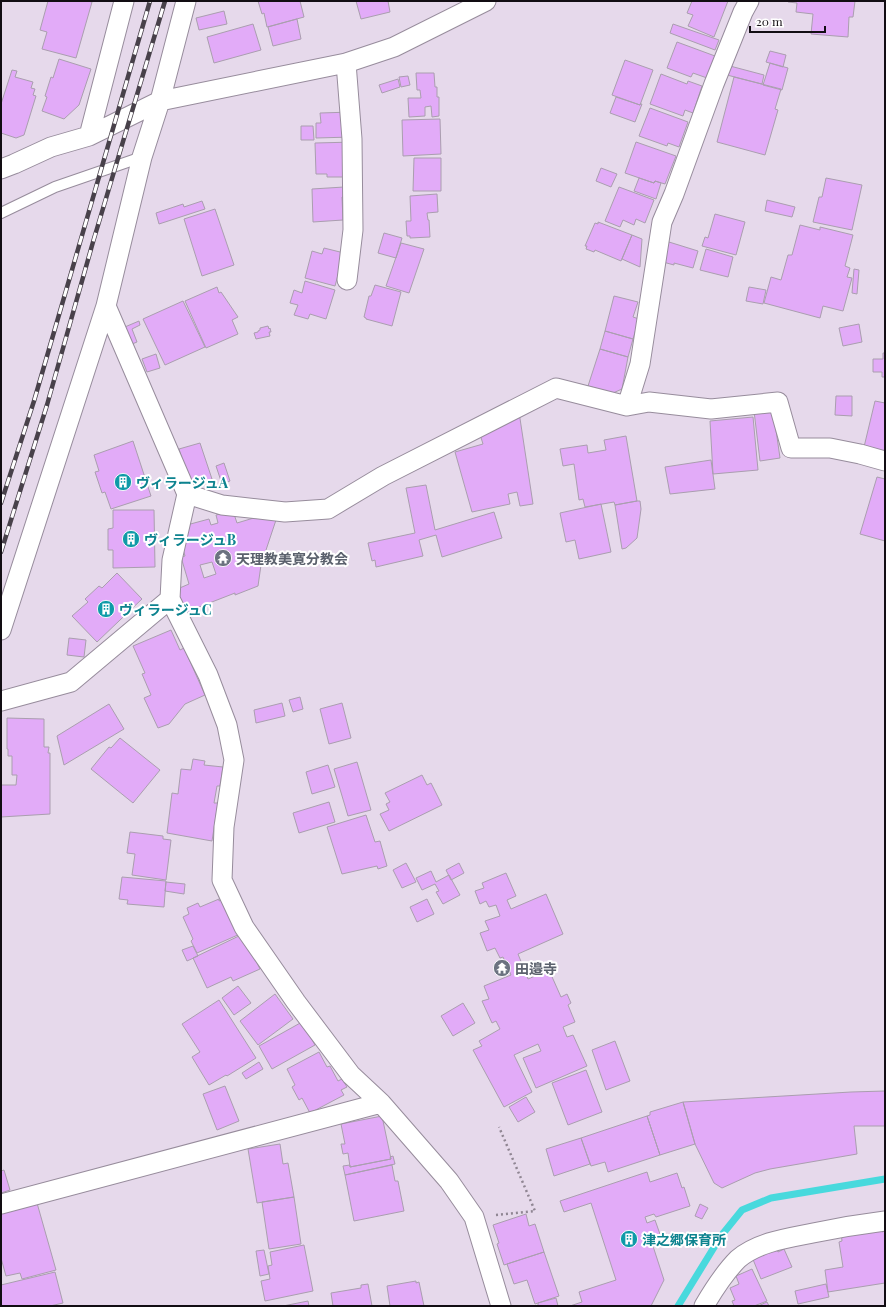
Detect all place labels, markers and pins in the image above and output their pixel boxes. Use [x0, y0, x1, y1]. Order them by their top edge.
building icon: ヴィラージュA [113, 472, 133, 492]
place label: ヴィラージュA [136, 473, 229, 492]
building icon: ヴィラージュB [121, 529, 141, 549]
place label: ヴィラージュB [144, 530, 236, 549]
temple icon: 天理教美寛分教会 [213, 548, 233, 568]
place label: 天理教美寛分教会 [236, 549, 348, 568]
building icon: ヴィラージュC [96, 599, 116, 619]
place label: ヴィラージュC [119, 600, 212, 619]
temple icon: 田邉寺 [492, 958, 512, 978]
place label: 田邉寺 [515, 959, 557, 978]
building icon: 津之郷保育所 [619, 1229, 639, 1249]
place label: 津之郷保育所 [642, 1230, 726, 1249]

